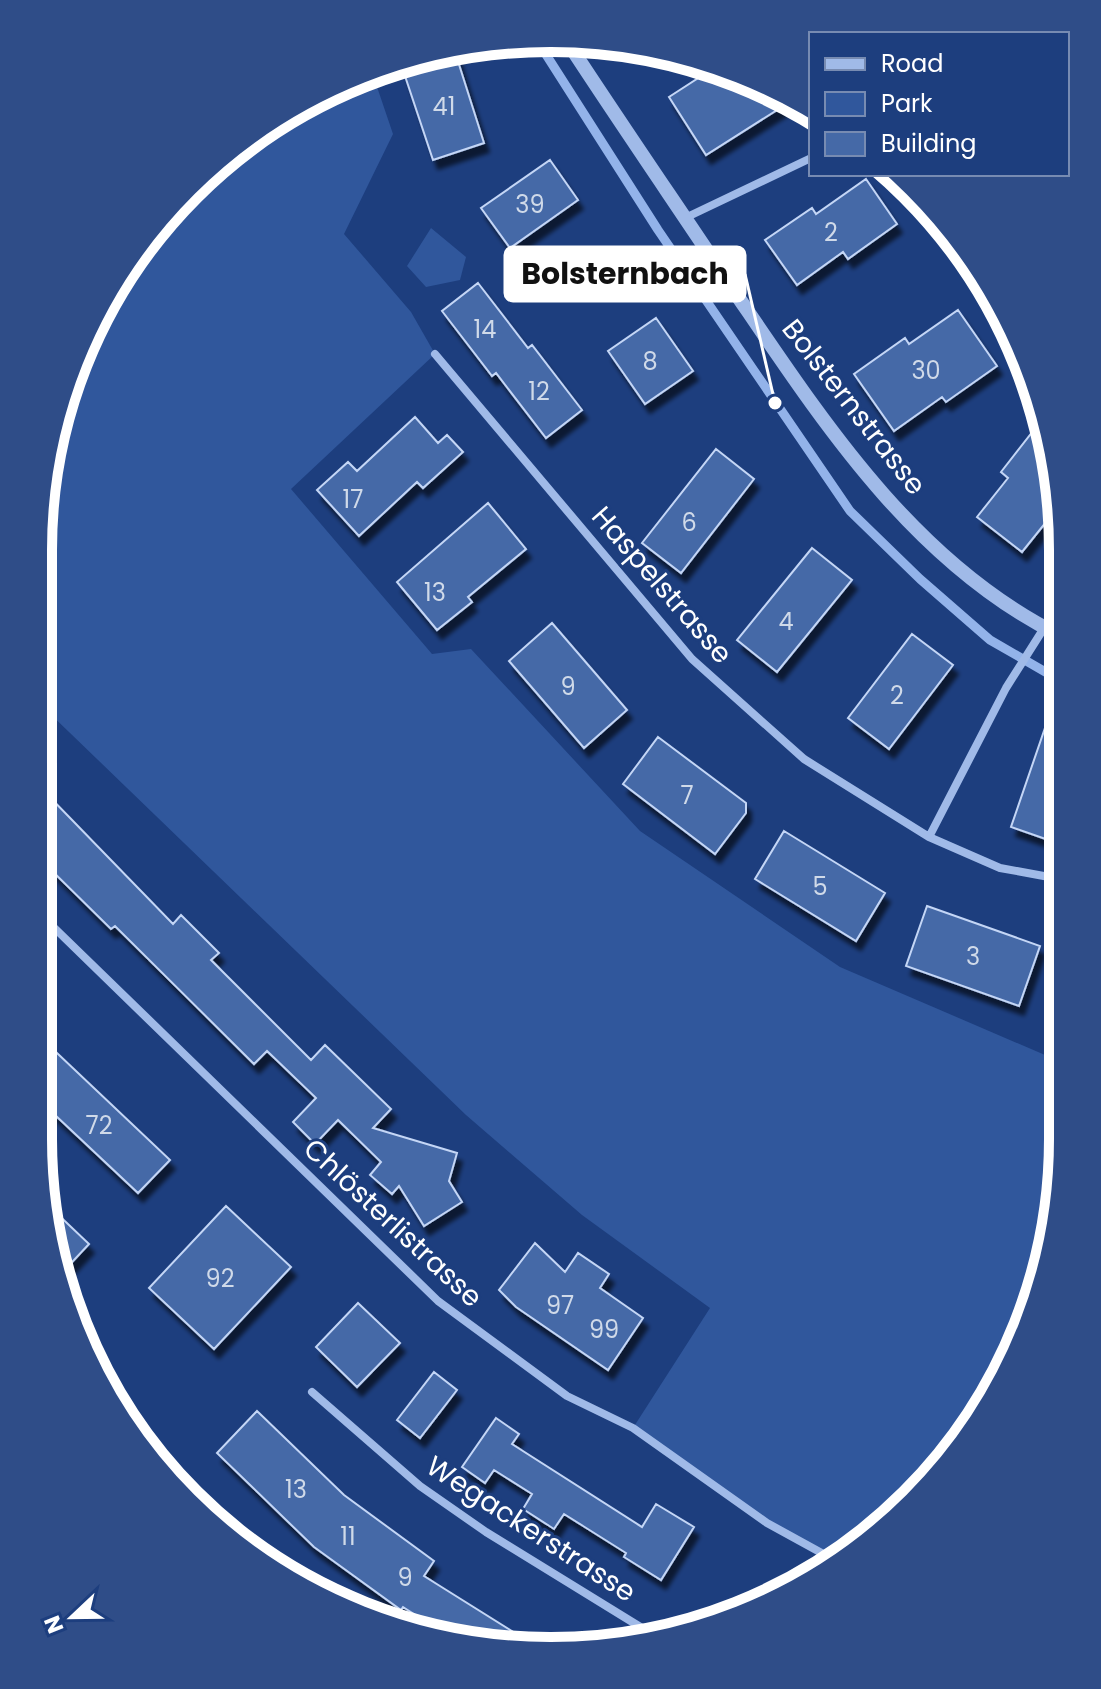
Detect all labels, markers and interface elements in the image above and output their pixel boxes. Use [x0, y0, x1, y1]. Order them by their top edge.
legend [809, 32, 1069, 176]
text: Road [881, 47, 943, 80]
text: Park [881, 87, 933, 120]
house number: 41 [433, 90, 455, 123]
text: Building [881, 127, 977, 160]
house number: 39 [515, 188, 545, 221]
house number: 2 [824, 216, 838, 249]
callout: Bolsternbach [505, 247, 745, 301]
text: Bolsternbach [521, 252, 729, 295]
street label: Bolsternstrasse [773, 311, 935, 503]
house number: 14 [474, 313, 496, 346]
house number: 8 [642, 345, 658, 378]
house number: 30 [911, 354, 941, 387]
house number: 12 [528, 375, 550, 408]
house number: 17 [343, 483, 363, 516]
street label: Haspelstrasse [583, 498, 741, 672]
house number: 6 [681, 506, 697, 539]
house number: 13 [424, 576, 446, 609]
house number: 4 [778, 605, 794, 638]
house number: 9 [560, 670, 576, 703]
house number: 2 [890, 679, 904, 712]
house number: 7 [680, 779, 694, 812]
house number: 5 [812, 870, 828, 903]
house number: 3 [966, 940, 980, 973]
house number: 72 [86, 1109, 112, 1142]
street label: Chlösterlistrasse [295, 1130, 491, 1316]
house number: 92 [206, 1262, 234, 1295]
house number: 97 [546, 1289, 574, 1322]
house number: 99 [589, 1313, 619, 1346]
street label: Wegackerstrasse [419, 1447, 643, 1611]
house number: 13 [285, 1473, 307, 1506]
house number: 11 [340, 1520, 356, 1553]
house number: 9 [397, 1561, 413, 1594]
north arrow [32, 1577, 112, 1657]
text: N [36, 1611, 71, 1638]

